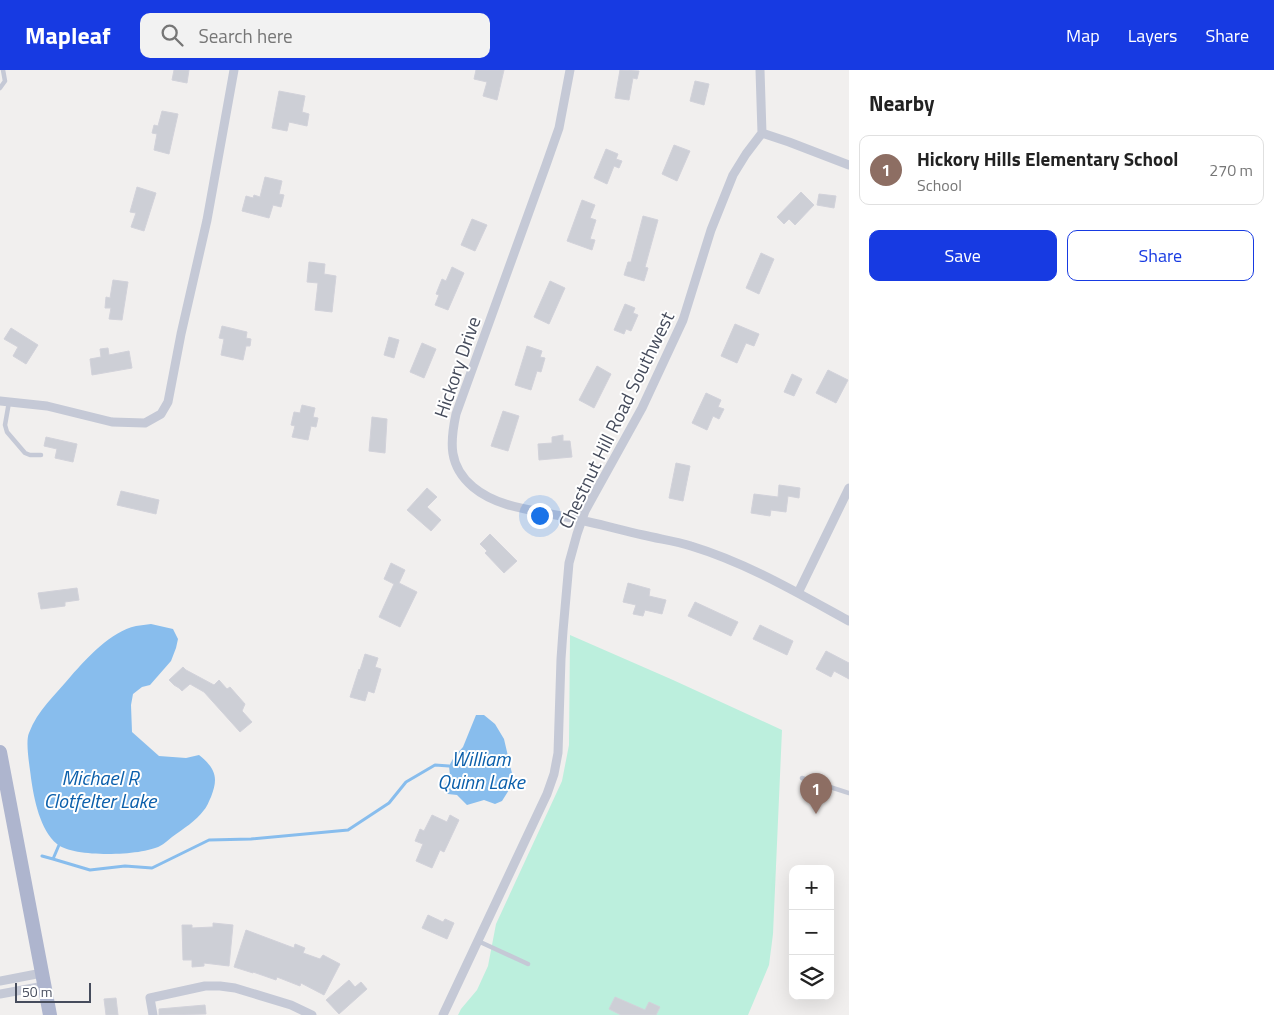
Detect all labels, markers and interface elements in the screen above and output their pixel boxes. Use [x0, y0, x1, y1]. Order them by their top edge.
search box [140, 13, 490, 58]
text: Mapleaf [25, 17, 110, 53]
icon: search [158, 21, 186, 49]
text: Search here [198, 21, 293, 50]
text: Map [1066, 22, 1100, 49]
text: Layers [1128, 22, 1177, 49]
text: Share [1205, 22, 1249, 49]
text: Nearby [869, 87, 934, 119]
text: Hickory Hills Elementary School [917, 144, 1178, 173]
text: 1 [882, 158, 890, 182]
text: 270 m [1209, 158, 1253, 182]
text: School [917, 173, 962, 197]
button: Save [869, 230, 1057, 281]
button: Share [1067, 230, 1254, 281]
street label: Chestnut Hill Road Southwest [550, 306, 681, 533]
street label: Hickory Drive [426, 312, 487, 422]
your location [527, 503, 553, 529]
water label: William Quinn Lake [437, 743, 526, 797]
water label: Michael R Clotfelter Lake [44, 762, 158, 816]
pin: 1 [800, 773, 832, 814]
map controls [789, 865, 834, 1000]
button: + [789, 865, 834, 910]
button: − [789, 910, 834, 955]
button: layers [789, 955, 834, 1000]
scale bar [15, 980, 91, 1003]
text: 50 m [22, 981, 52, 1002]

